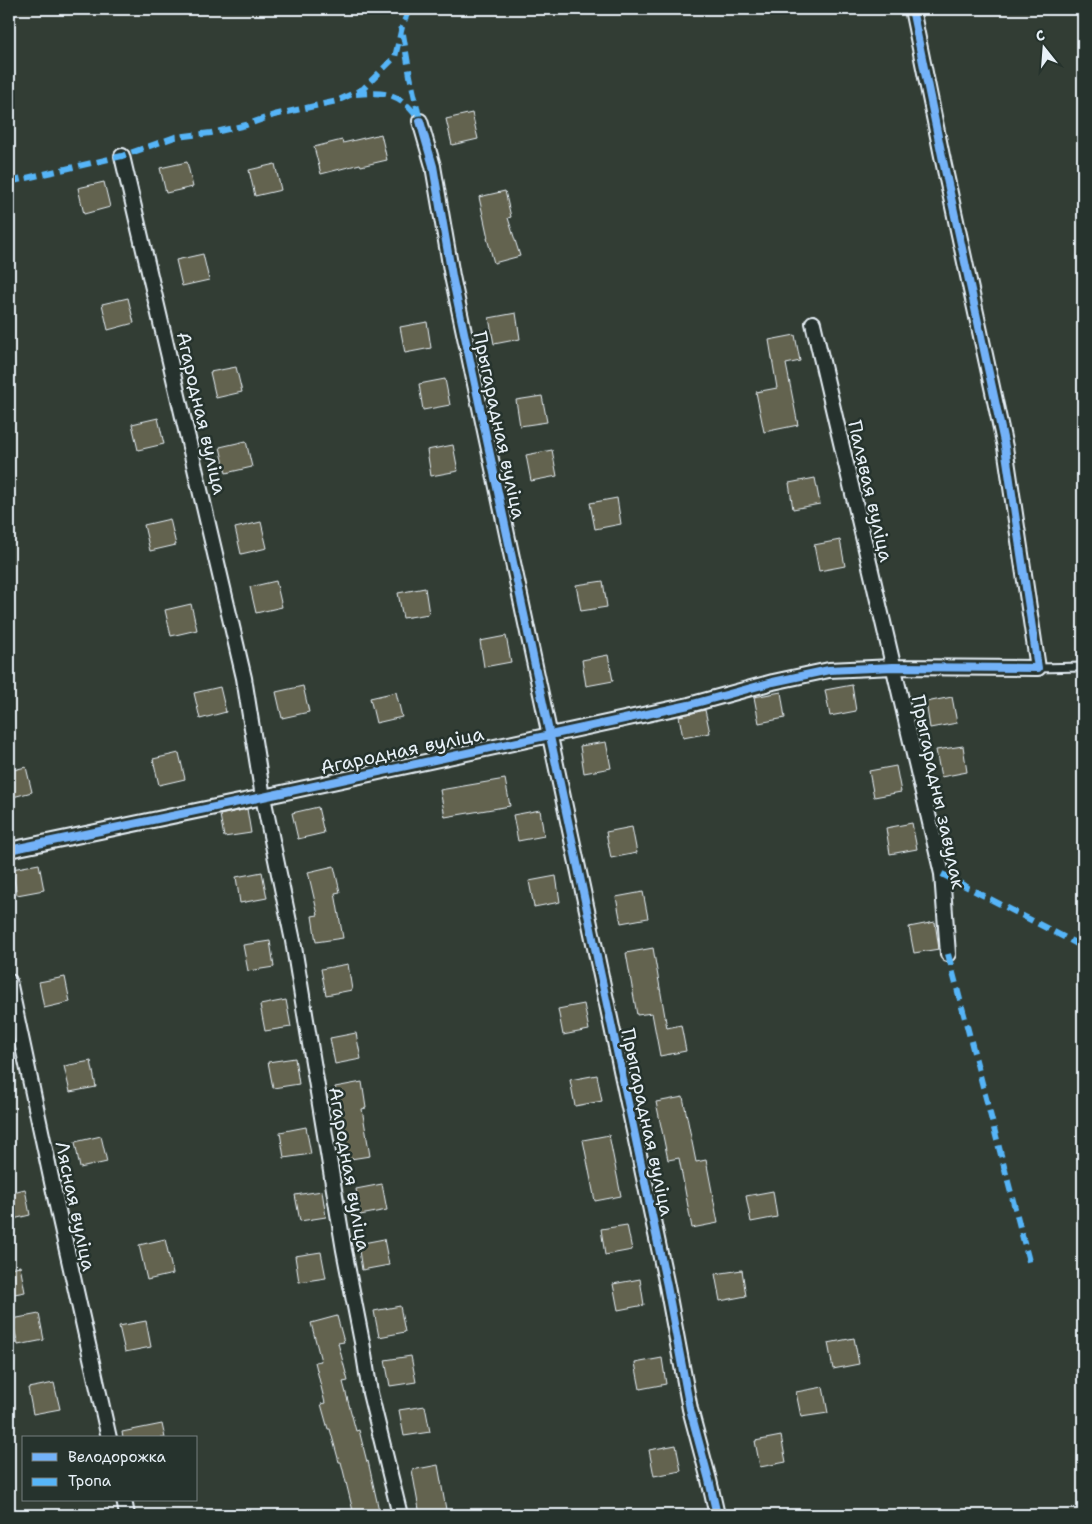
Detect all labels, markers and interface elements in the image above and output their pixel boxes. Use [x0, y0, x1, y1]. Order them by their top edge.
north arrow [1020, 22, 1070, 72]
text: С [1033, 26, 1047, 45]
street label: Агародная вуліца [171, 329, 232, 497]
street label: Прыгарадная вуліца [467, 329, 532, 521]
street label: Палявая вуліца [842, 418, 899, 565]
street label: Прыгарадны завулак [906, 693, 971, 891]
street label: Агародная вуліца [318, 721, 486, 780]
street label: Прыгарадная вуліца [615, 1026, 680, 1218]
street label: Агародная вуліца [323, 1085, 376, 1253]
street label: Лясная вуліца [50, 1139, 102, 1274]
legend [22, 1436, 198, 1502]
text: Велодорожка [68, 1447, 167, 1467]
text: Тропа [68, 1471, 112, 1491]

